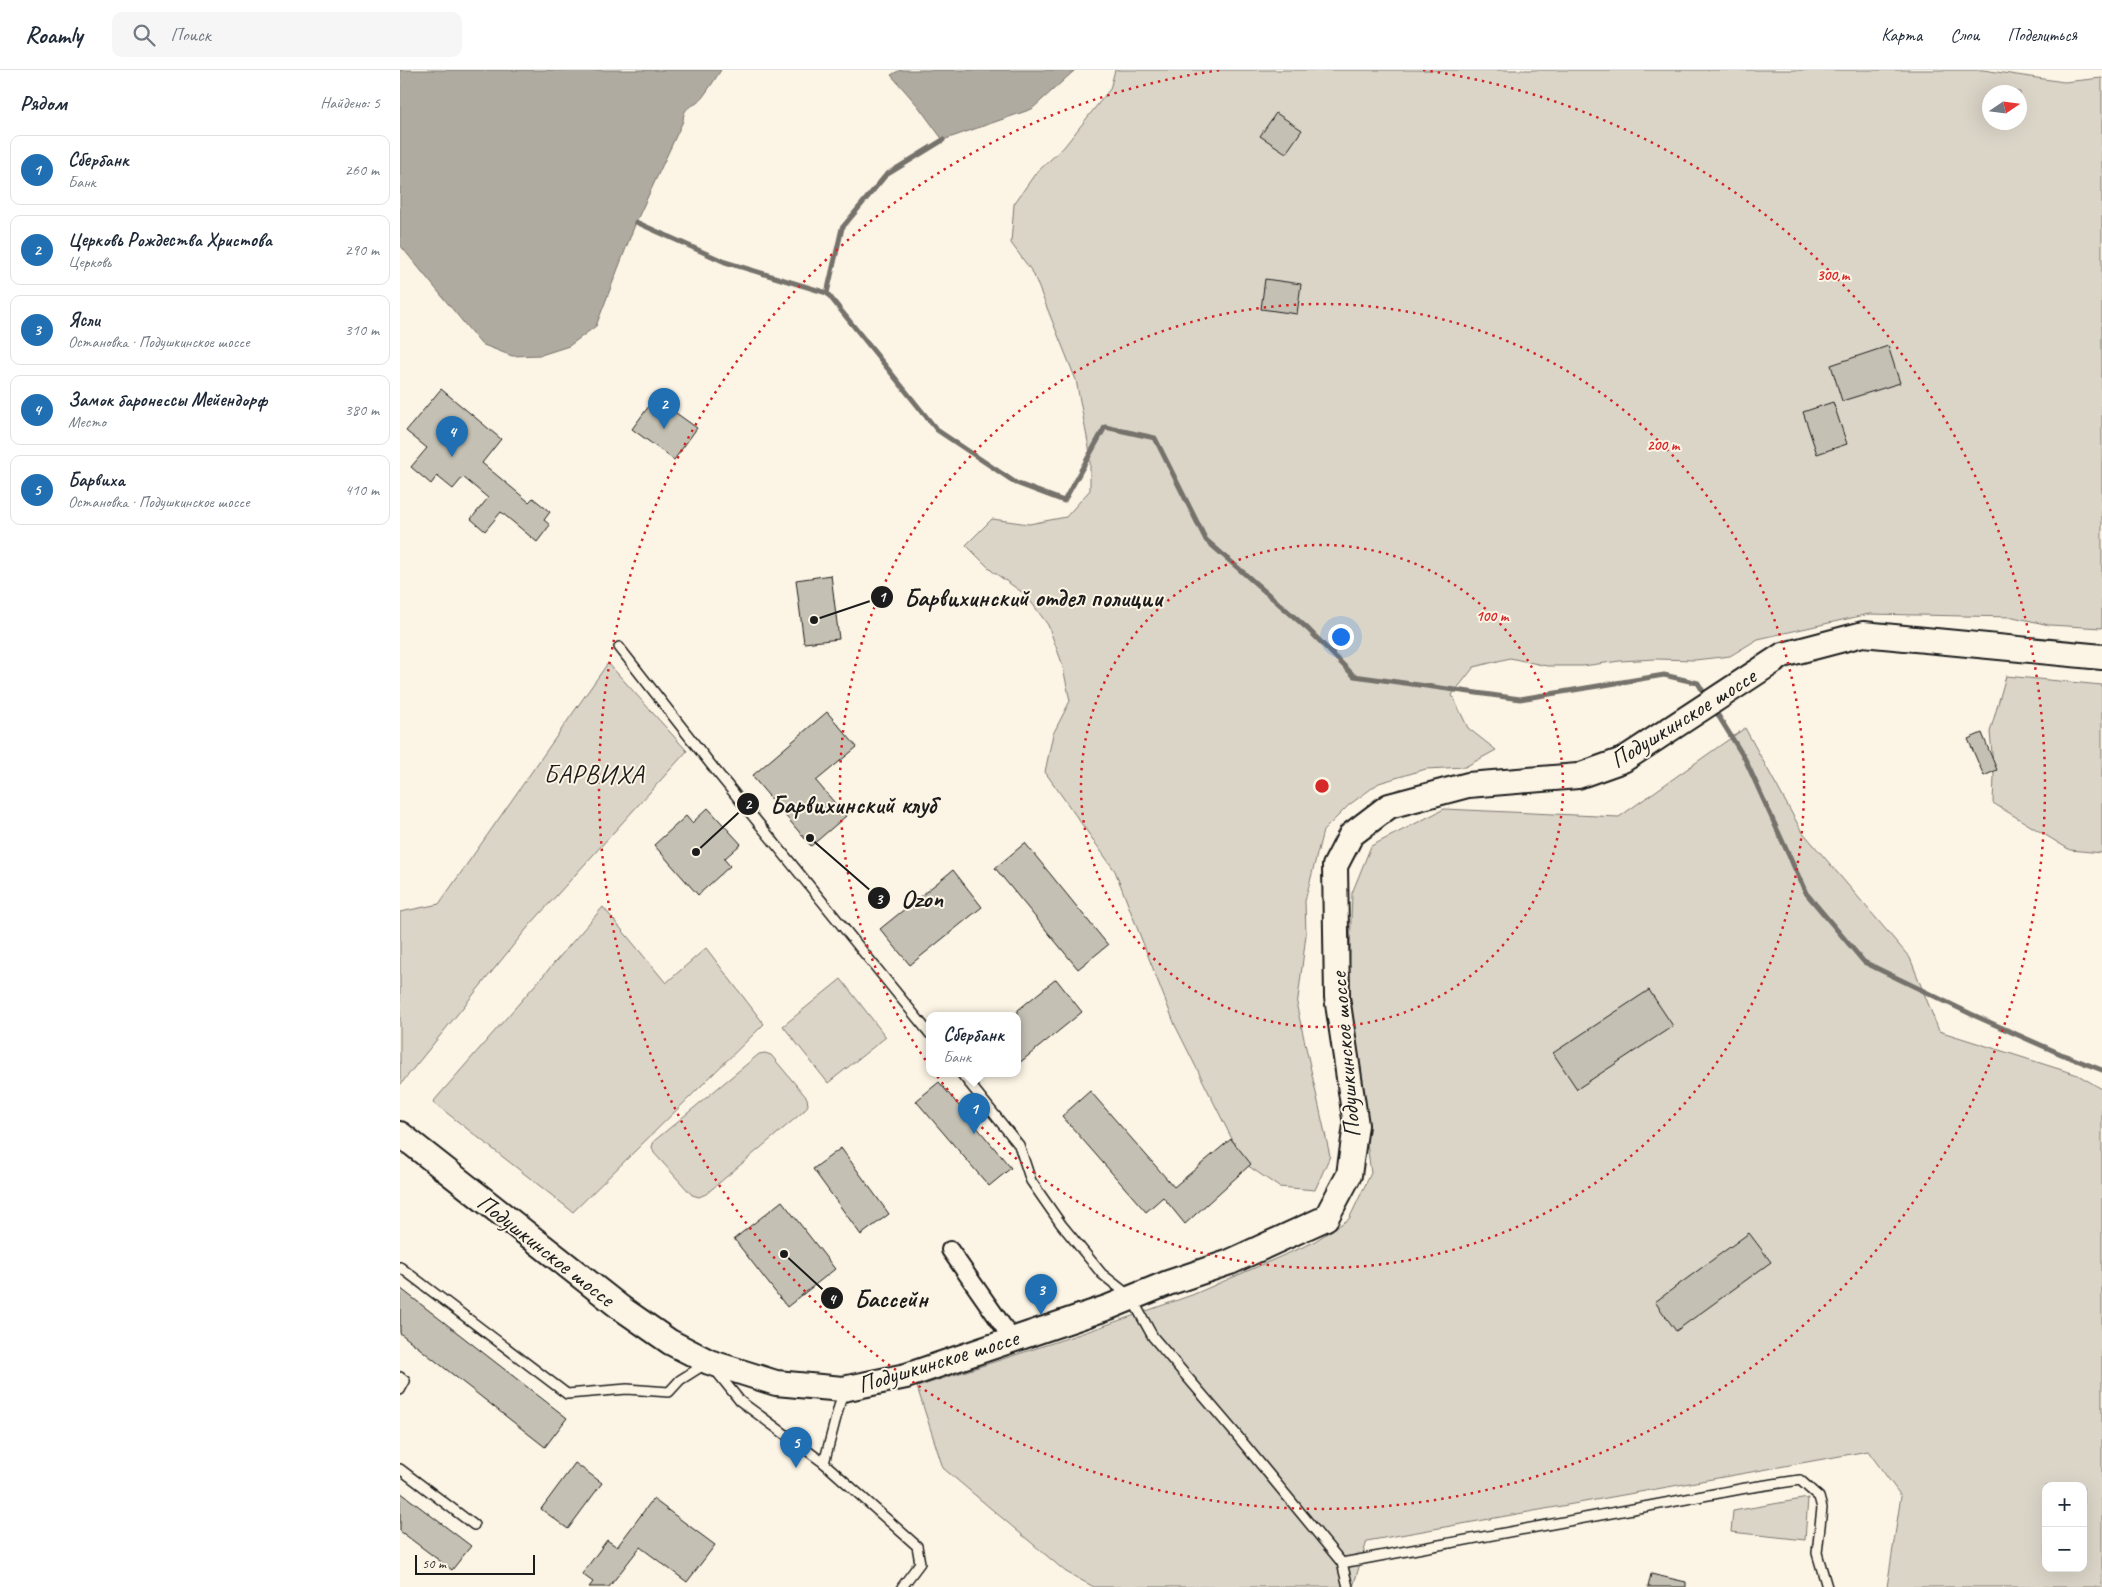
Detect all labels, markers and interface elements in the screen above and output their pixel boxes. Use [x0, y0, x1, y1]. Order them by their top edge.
search box [112, 12, 462, 57]
text: Roamly [25, 20, 82, 50]
icon: search [130, 21, 158, 49]
text: Поиск [170, 23, 211, 47]
text: Карта [1881, 24, 1922, 46]
text: Слои [1950, 24, 1979, 46]
text: Поделиться [2007, 24, 2077, 46]
north arrow [1982, 85, 2027, 130]
text: Рядом [20, 90, 67, 116]
text: Найдено: 5 [320, 93, 380, 113]
text: Сбербанк [68, 148, 129, 172]
text: 1 [33, 160, 41, 180]
text: 260 m [345, 160, 379, 180]
text: Банк [68, 172, 96, 192]
text: Церковь Рождества Христова [68, 228, 272, 252]
text: 2 [33, 240, 41, 260]
text: 290 m [345, 240, 379, 260]
text: Церковь [68, 252, 111, 272]
text: 300 m [1817, 266, 1851, 285]
text: Ясли [68, 308, 100, 332]
text: 3 [33, 320, 41, 340]
text: 310 m [345, 320, 379, 340]
text: Остановка · Подушкинское шоссе [68, 332, 249, 352]
text: Замок баронессы Мейендорф [68, 388, 267, 412]
pin: 2 [648, 388, 680, 429]
text: 4 [33, 400, 41, 420]
text: 380 m [345, 400, 379, 420]
text: Место [68, 412, 106, 432]
pin: 4 [436, 416, 468, 457]
text: 200 m [1647, 436, 1681, 455]
text: Барвиха [68, 468, 125, 492]
text: 5 [34, 480, 40, 500]
text: 410 m [345, 480, 379, 500]
text: Остановка · Подушкинское шоссе [68, 492, 249, 512]
callout: Барвихинский отдел полиции [870, 577, 1172, 617]
text: Барвихинский отдел полиции [904, 582, 1164, 614]
text: 1 [879, 588, 888, 607]
text: 100 m [1476, 607, 1510, 626]
your location [1328, 624, 1354, 650]
street label: Подушкинское шоссе [1605, 660, 1763, 775]
district label: БАРВИХА [543, 758, 645, 791]
centre of rings [1313, 777, 1331, 795]
callout: Барвихинский клуб [735, 784, 946, 824]
text: Барвихинский клуб [770, 789, 942, 821]
text: 2 [745, 795, 753, 814]
callout: Ozon [866, 878, 953, 918]
text: Ozon [901, 883, 943, 915]
text: 3 [876, 890, 884, 909]
street label: Подушкинское шоссе [1323, 969, 1367, 1139]
popup [926, 1012, 1021, 1077]
text: Сбербанк [943, 1023, 1004, 1047]
text: Банк [943, 1047, 971, 1067]
pin: 1 [958, 1093, 990, 1134]
street label: Подушкинское шоссе [471, 1187, 622, 1314]
pin: 3 [1025, 1274, 1057, 1315]
callout: Бассейн [819, 1278, 938, 1318]
text: Бассейн [854, 1283, 930, 1315]
text: 4 [829, 1290, 838, 1309]
street label: Подушкинское шоссе [854, 1322, 1024, 1400]
pin: 5 [780, 1427, 812, 1468]
map controls [2042, 1482, 2087, 1572]
button: + [2042, 1482, 2087, 1527]
button: − [2042, 1527, 2087, 1572]
scale bar [415, 1552, 535, 1575]
text: 50 m [422, 1555, 446, 1572]

